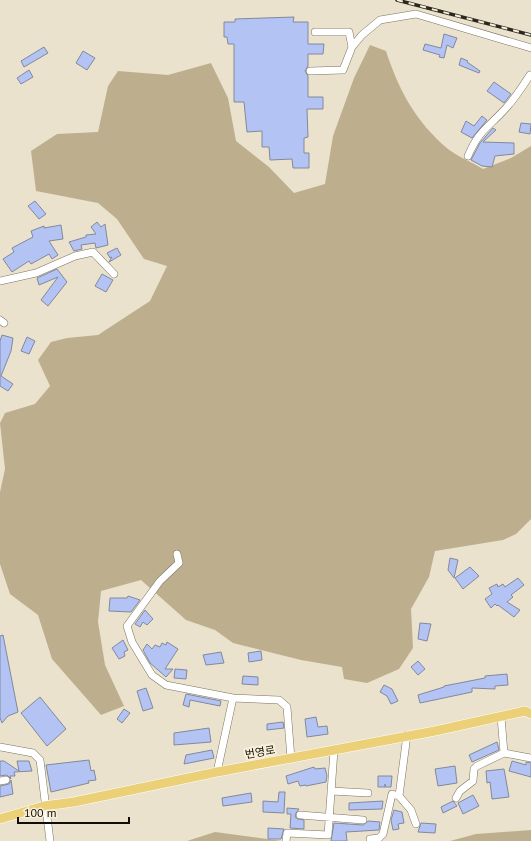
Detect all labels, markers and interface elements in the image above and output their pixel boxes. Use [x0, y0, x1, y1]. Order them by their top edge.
street label: 번영로 [244, 742, 276, 762]
scale bar [18, 799, 129, 825]
text: 100 m [24, 805, 57, 820]

